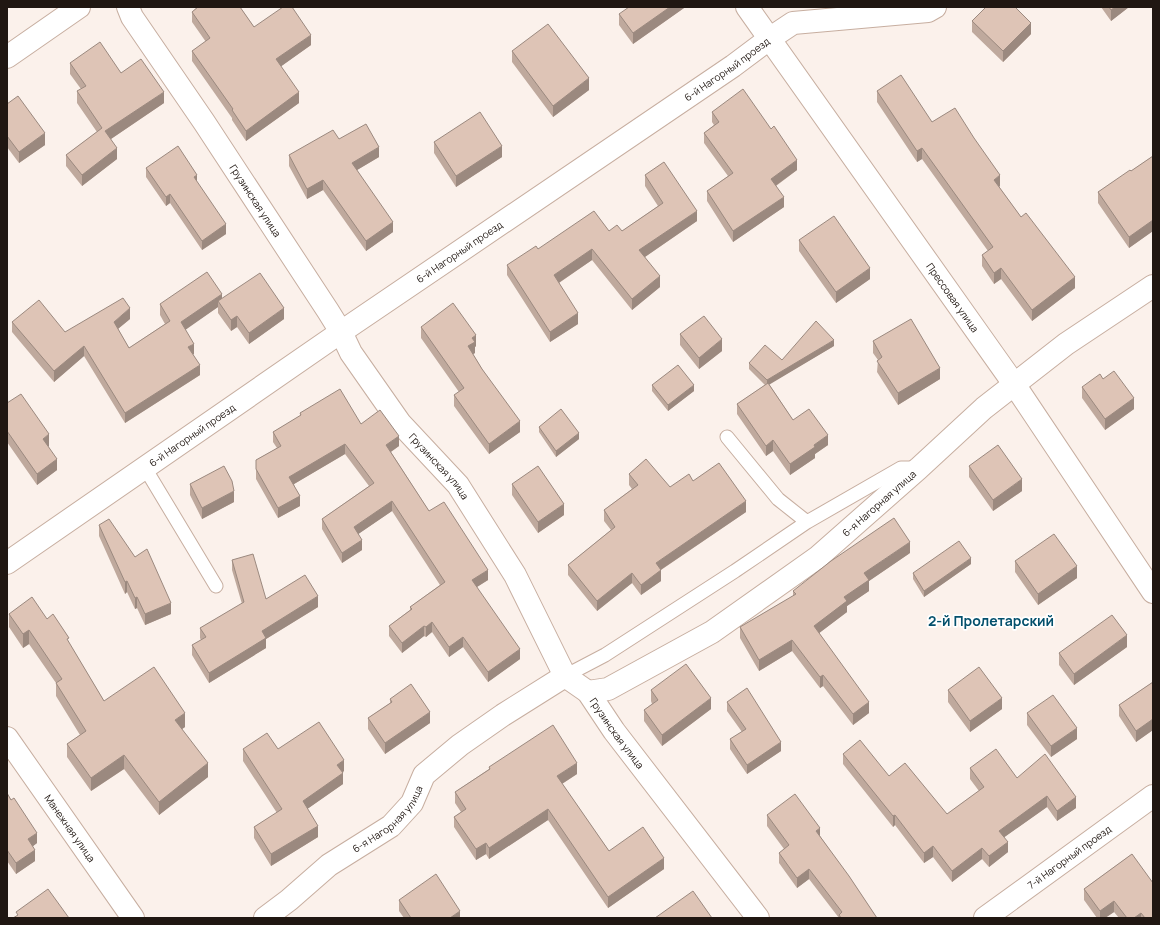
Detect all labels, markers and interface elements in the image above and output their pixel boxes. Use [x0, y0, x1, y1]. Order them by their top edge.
street label: 6-й Нагорный проезд [681, 34, 772, 104]
street label: Грузинская улица [227, 161, 285, 240]
street label: 6-й Нагорный проезд [413, 217, 505, 286]
street label: Прессовая улица [923, 260, 982, 335]
street label: 6-й Нагорный проезд [146, 400, 238, 470]
street label: Грузинская улица [406, 430, 472, 502]
street label: 6-я Нагорная улица [839, 467, 919, 540]
district label: 2-й Пролетарский [928, 611, 1054, 630]
street label: Грузинская улица [587, 695, 647, 771]
street label: 6-я Нагорная улица [350, 783, 426, 856]
street label: Манежная улица [41, 791, 99, 865]
street label: 7-й Нагорный проезд [1024, 822, 1114, 892]

